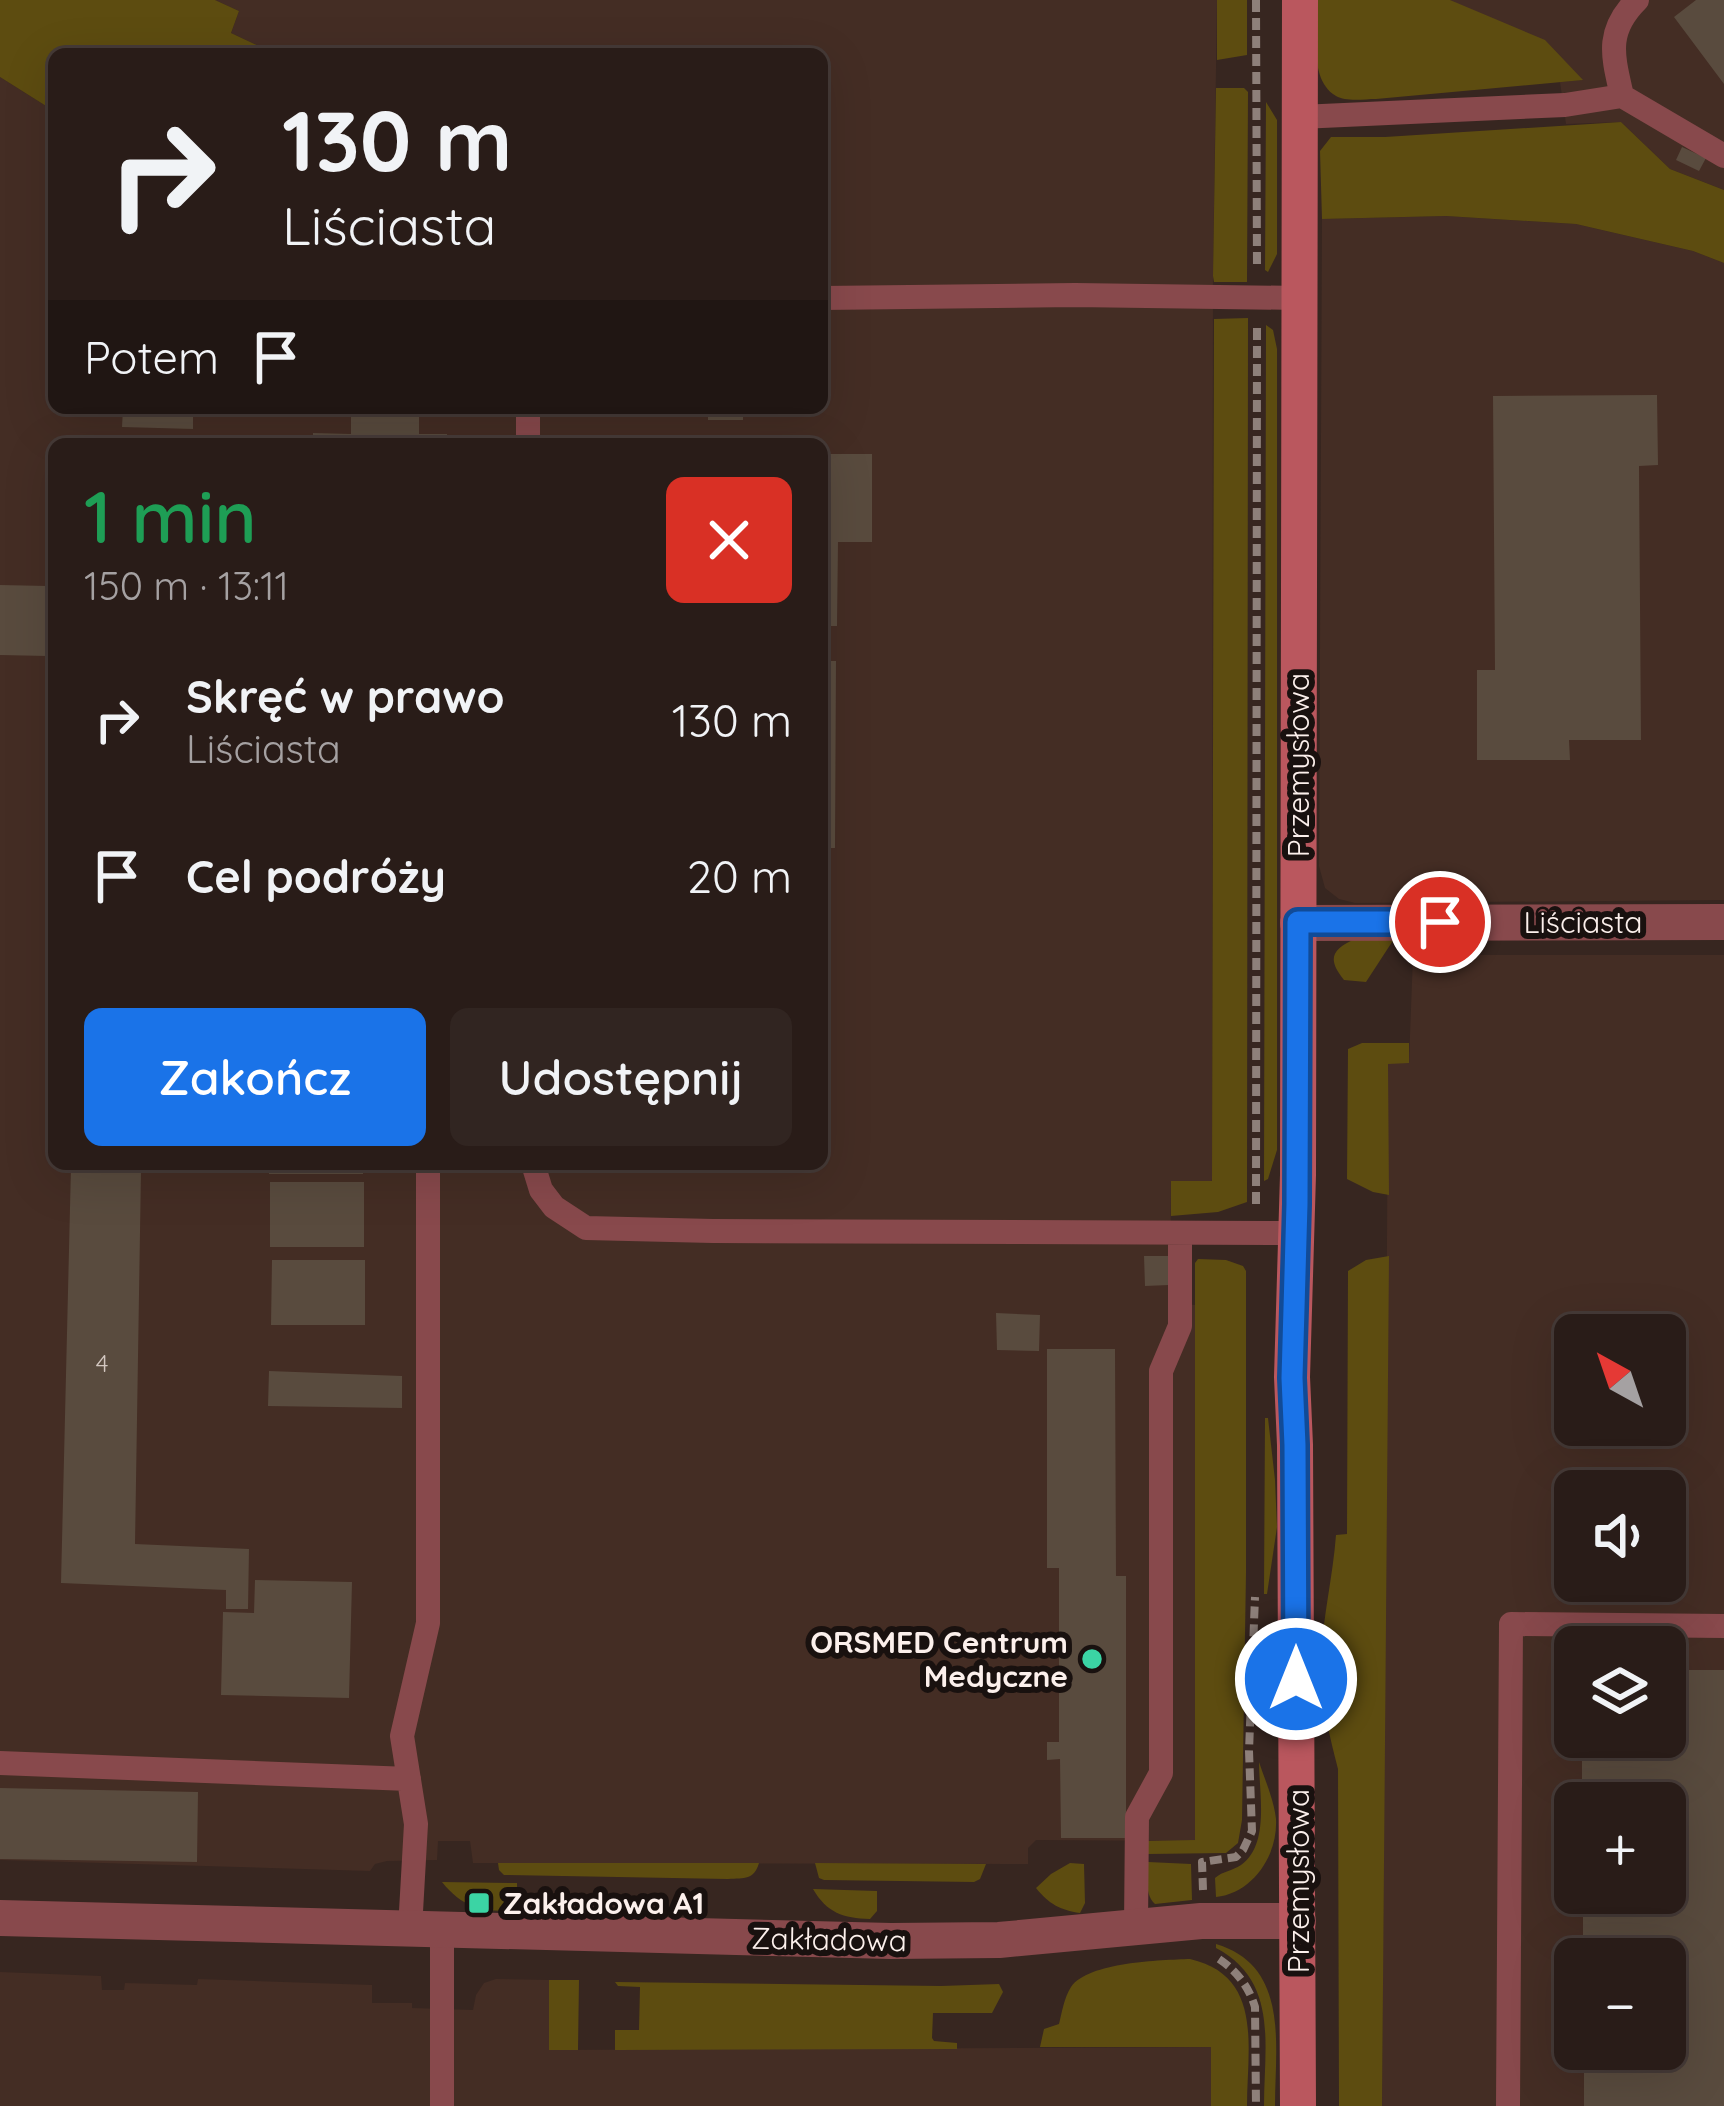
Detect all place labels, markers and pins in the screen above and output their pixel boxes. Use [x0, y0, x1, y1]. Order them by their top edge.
pin [1389, 871, 1491, 973]
place label: ORSMED Centrum Medyczne [810, 1623, 1068, 1695]
marker: ORSMED Centrum Medyczne [1079, 1646, 1105, 1672]
place label: Zakładowa A1 [503, 1884, 704, 1922]
marker: Zakładowa A1 [466, 1890, 492, 1916]

